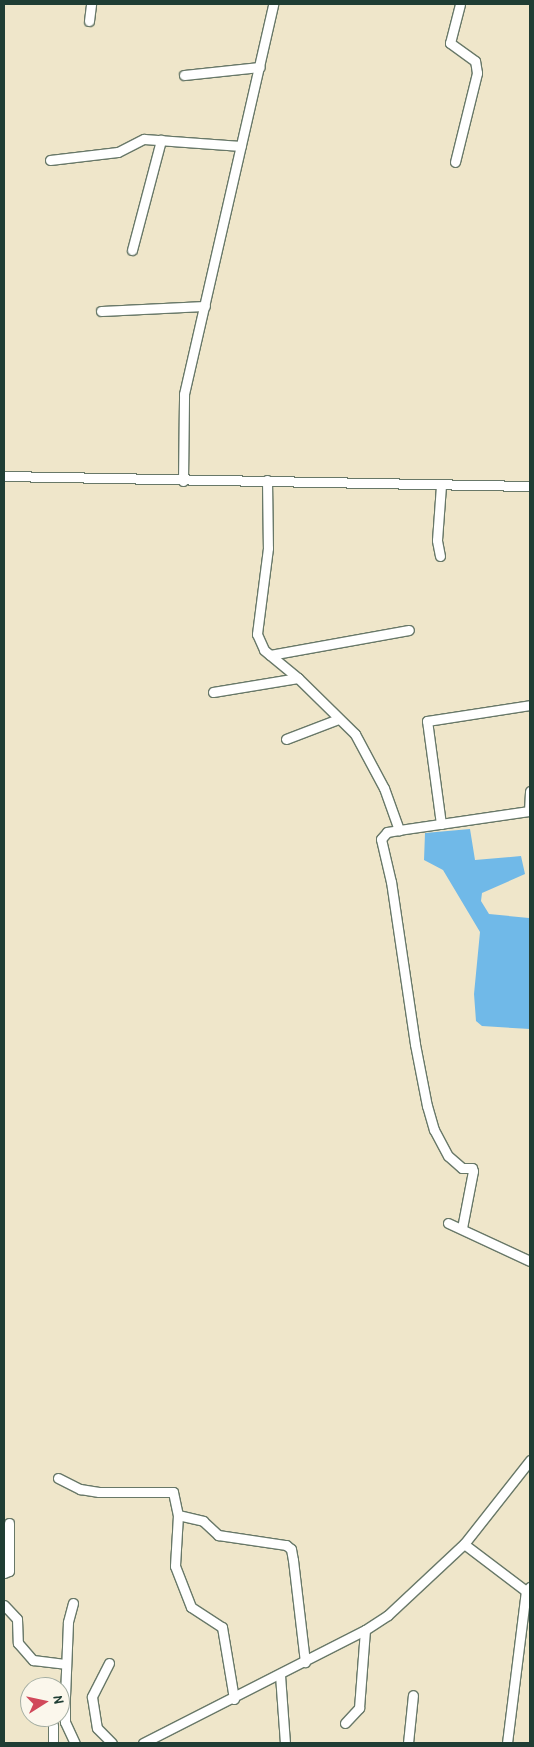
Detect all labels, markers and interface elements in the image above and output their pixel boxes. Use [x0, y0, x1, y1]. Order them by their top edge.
north arrow [20, 1677, 70, 1727]
text: N [49, 1694, 69, 1705]

